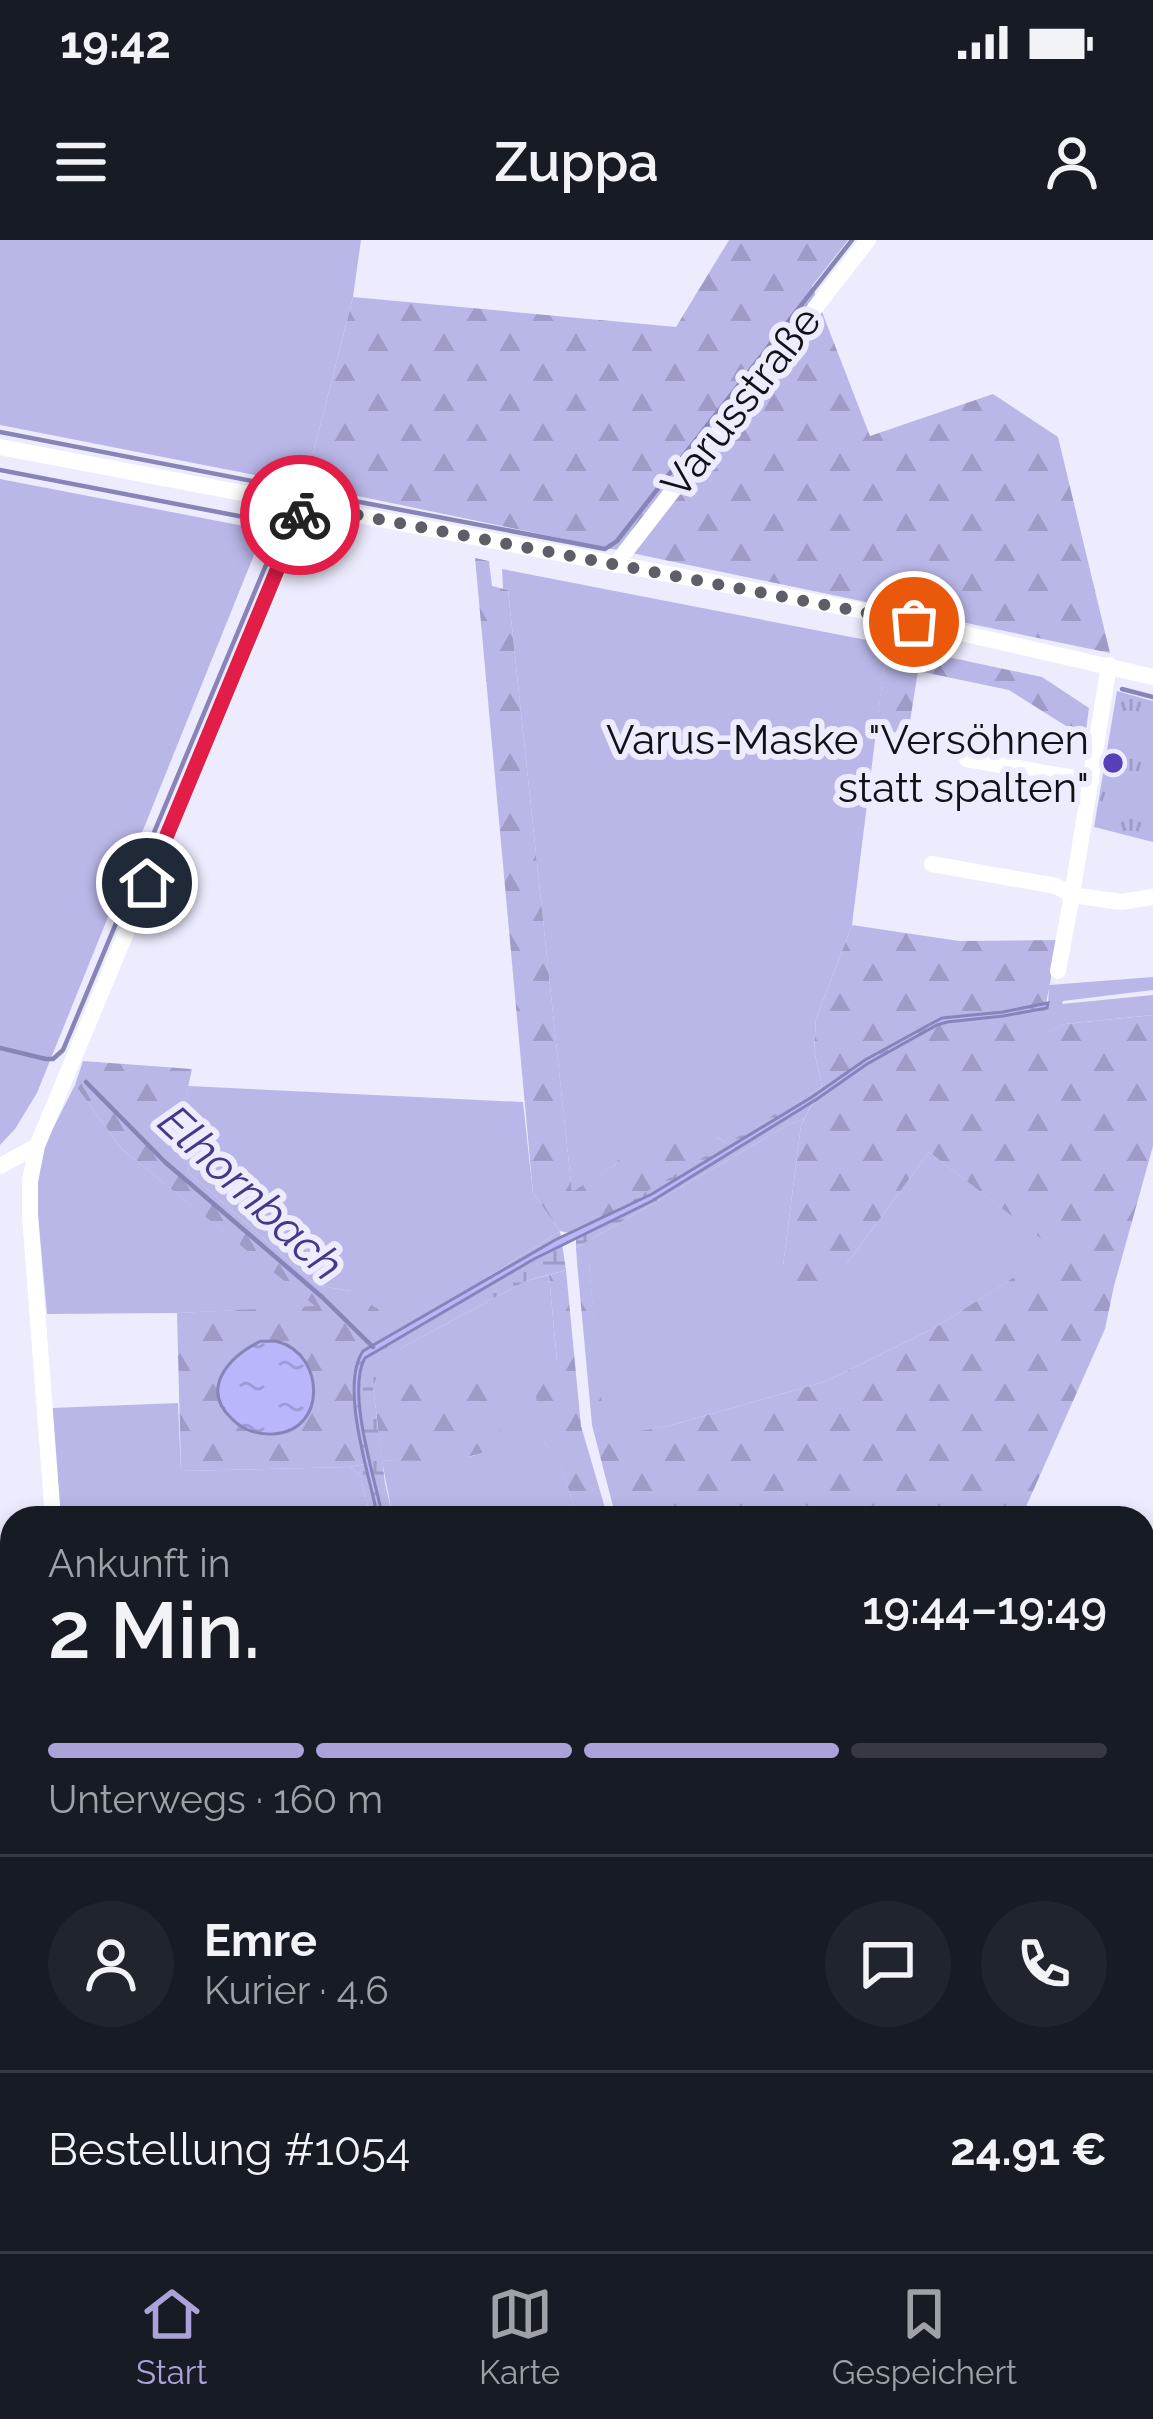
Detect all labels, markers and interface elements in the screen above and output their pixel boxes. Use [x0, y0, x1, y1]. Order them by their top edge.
text: 19:42 [60, 16, 171, 69]
icon: menu [48, 129, 114, 195]
icon: person [1039, 129, 1105, 195]
text: Zuppa [494, 130, 659, 194]
street label: Varusstraße [651, 297, 831, 507]
courier [240, 455, 360, 575]
icon: bike [267, 482, 333, 548]
pin [863, 571, 965, 673]
icon: bag [881, 589, 947, 655]
place label: Varus-Maske "Versöhnen statt spalten" [606, 715, 1089, 812]
marker: Varus-Maske "Versöhnen statt spalten" [1100, 750, 1126, 776]
pin [96, 832, 198, 934]
icon: home [114, 850, 180, 916]
water label: Elhornbach [148, 1095, 354, 1291]
text: Ankunft in [48, 1540, 231, 1586]
text: 19:44–19:49 [862, 1582, 1107, 1635]
text: 2 Min. [48, 1585, 260, 1676]
text: Unterwegs · 160 m [48, 1776, 383, 1822]
button: person [48, 1901, 174, 2027]
button: chat [825, 1901, 951, 2027]
button: phone [981, 1901, 1107, 2027]
text: Emre [204, 1914, 317, 1967]
text: Kurier · 4.6 [204, 1967, 389, 2013]
text: Bestellung #1054 [48, 2123, 410, 2176]
text: 24.91 € [950, 2123, 1107, 2176]
tab: Start [136, 2281, 207, 2392]
tab: Karte [479, 2281, 560, 2392]
tab: Gespeichert [832, 2281, 1017, 2392]

